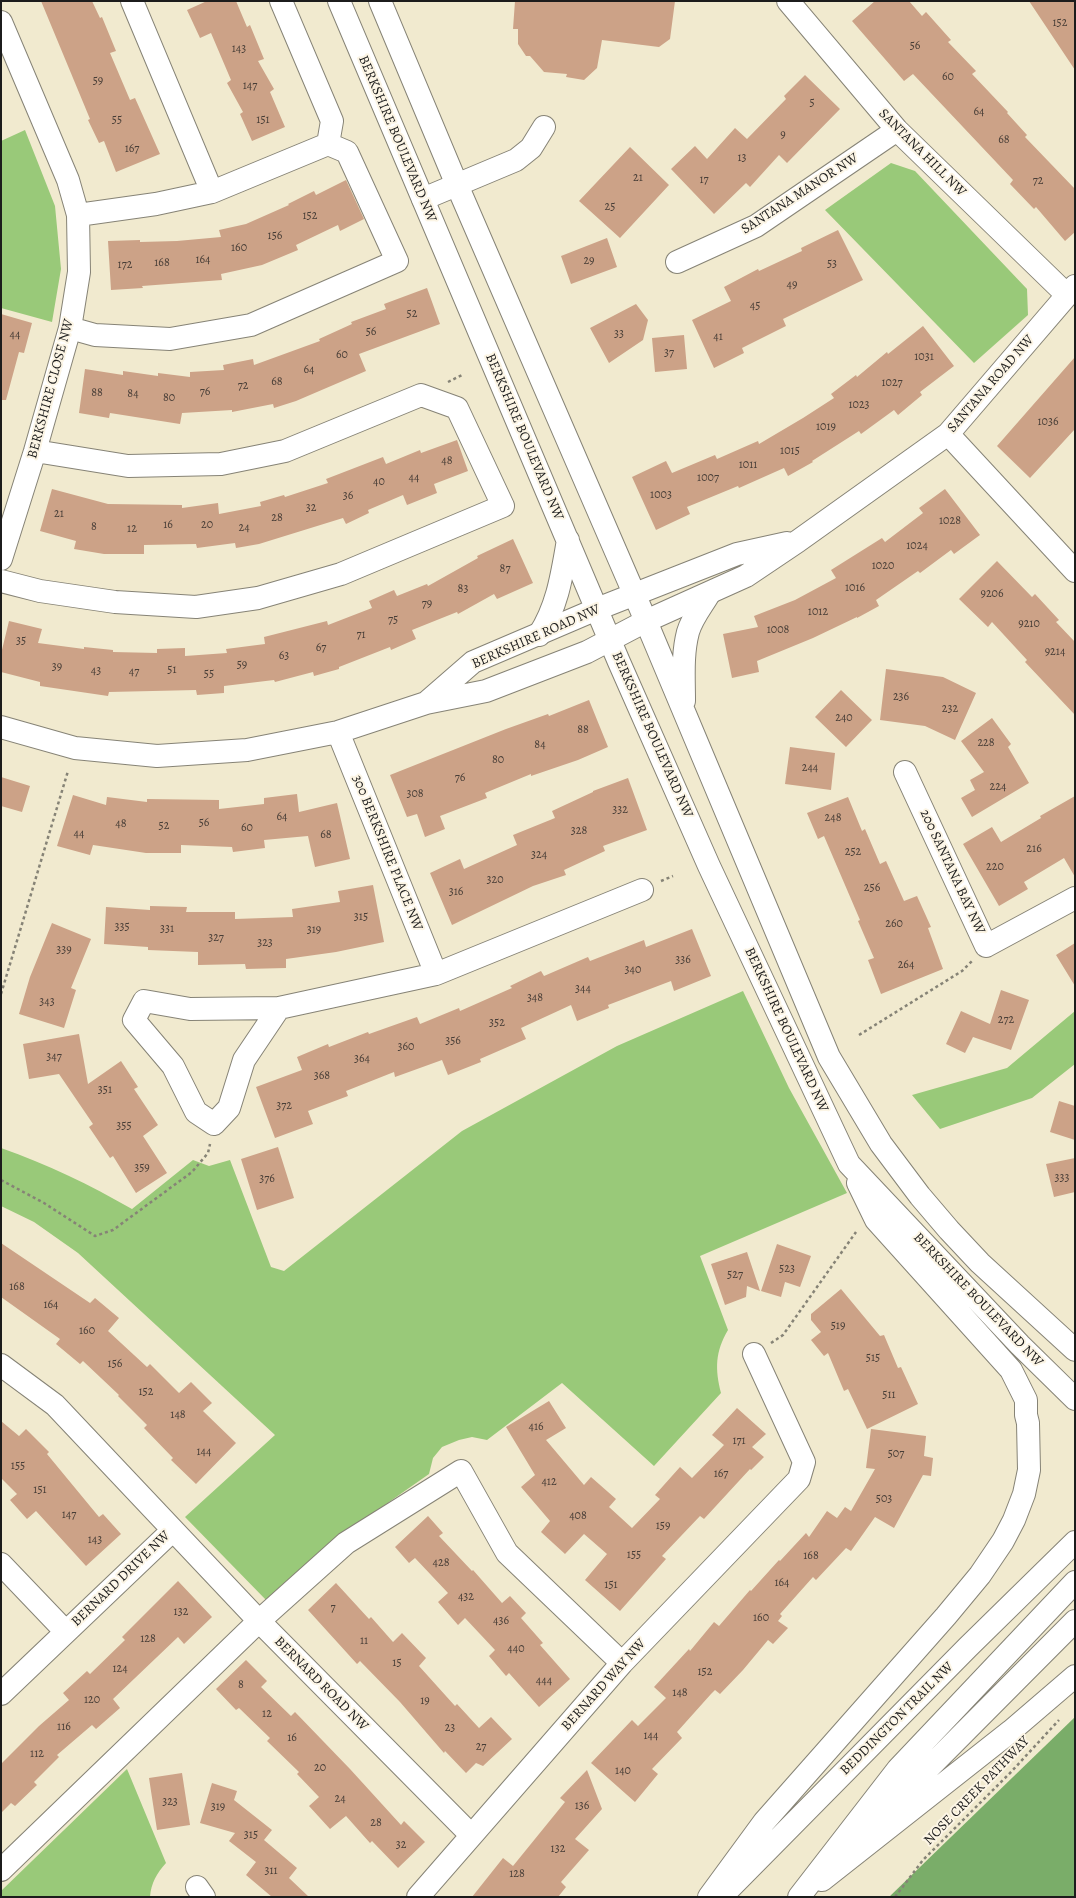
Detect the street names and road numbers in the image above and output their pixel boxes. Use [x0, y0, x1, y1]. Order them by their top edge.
street label: BERKSHIRE BOULEVARD NW [354, 53, 440, 225]
street label: SANTANA HILL NW [875, 106, 969, 200]
street label: SANTANA MANOR NW [738, 150, 862, 238]
street label: BERKSHIRE CLOSE NW [24, 317, 78, 461]
street label: SANTANA ROAD NW [944, 332, 1038, 436]
street label: BERKSHIRE BOULEVARD NW [481, 351, 567, 523]
street label: BERKSHIRE ROAD NW [469, 601, 603, 673]
street label: BERKSHIRE BOULEVARD NW [608, 650, 696, 820]
street label: 300 BERKSHIRE PLACE NW [348, 773, 426, 933]
street label: 200 SANTANA BAY NW [916, 807, 988, 937]
street label: BERKSHIRE BOULEVARD NW [740, 945, 832, 1115]
street label: BERKSHIRE BOULEVARD NW [910, 1230, 1046, 1370]
street label: BERNARD DRIVE NW [68, 1528, 174, 1630]
street label: BERNARD ROAD NW [270, 1633, 372, 1735]
street label: BERNARD WAY NW [558, 1636, 650, 1734]
street label: BEDDINGTON TRAIL NW [837, 1659, 957, 1779]
street label: NOSE CREEK PATHWAY [921, 1733, 1033, 1849]

